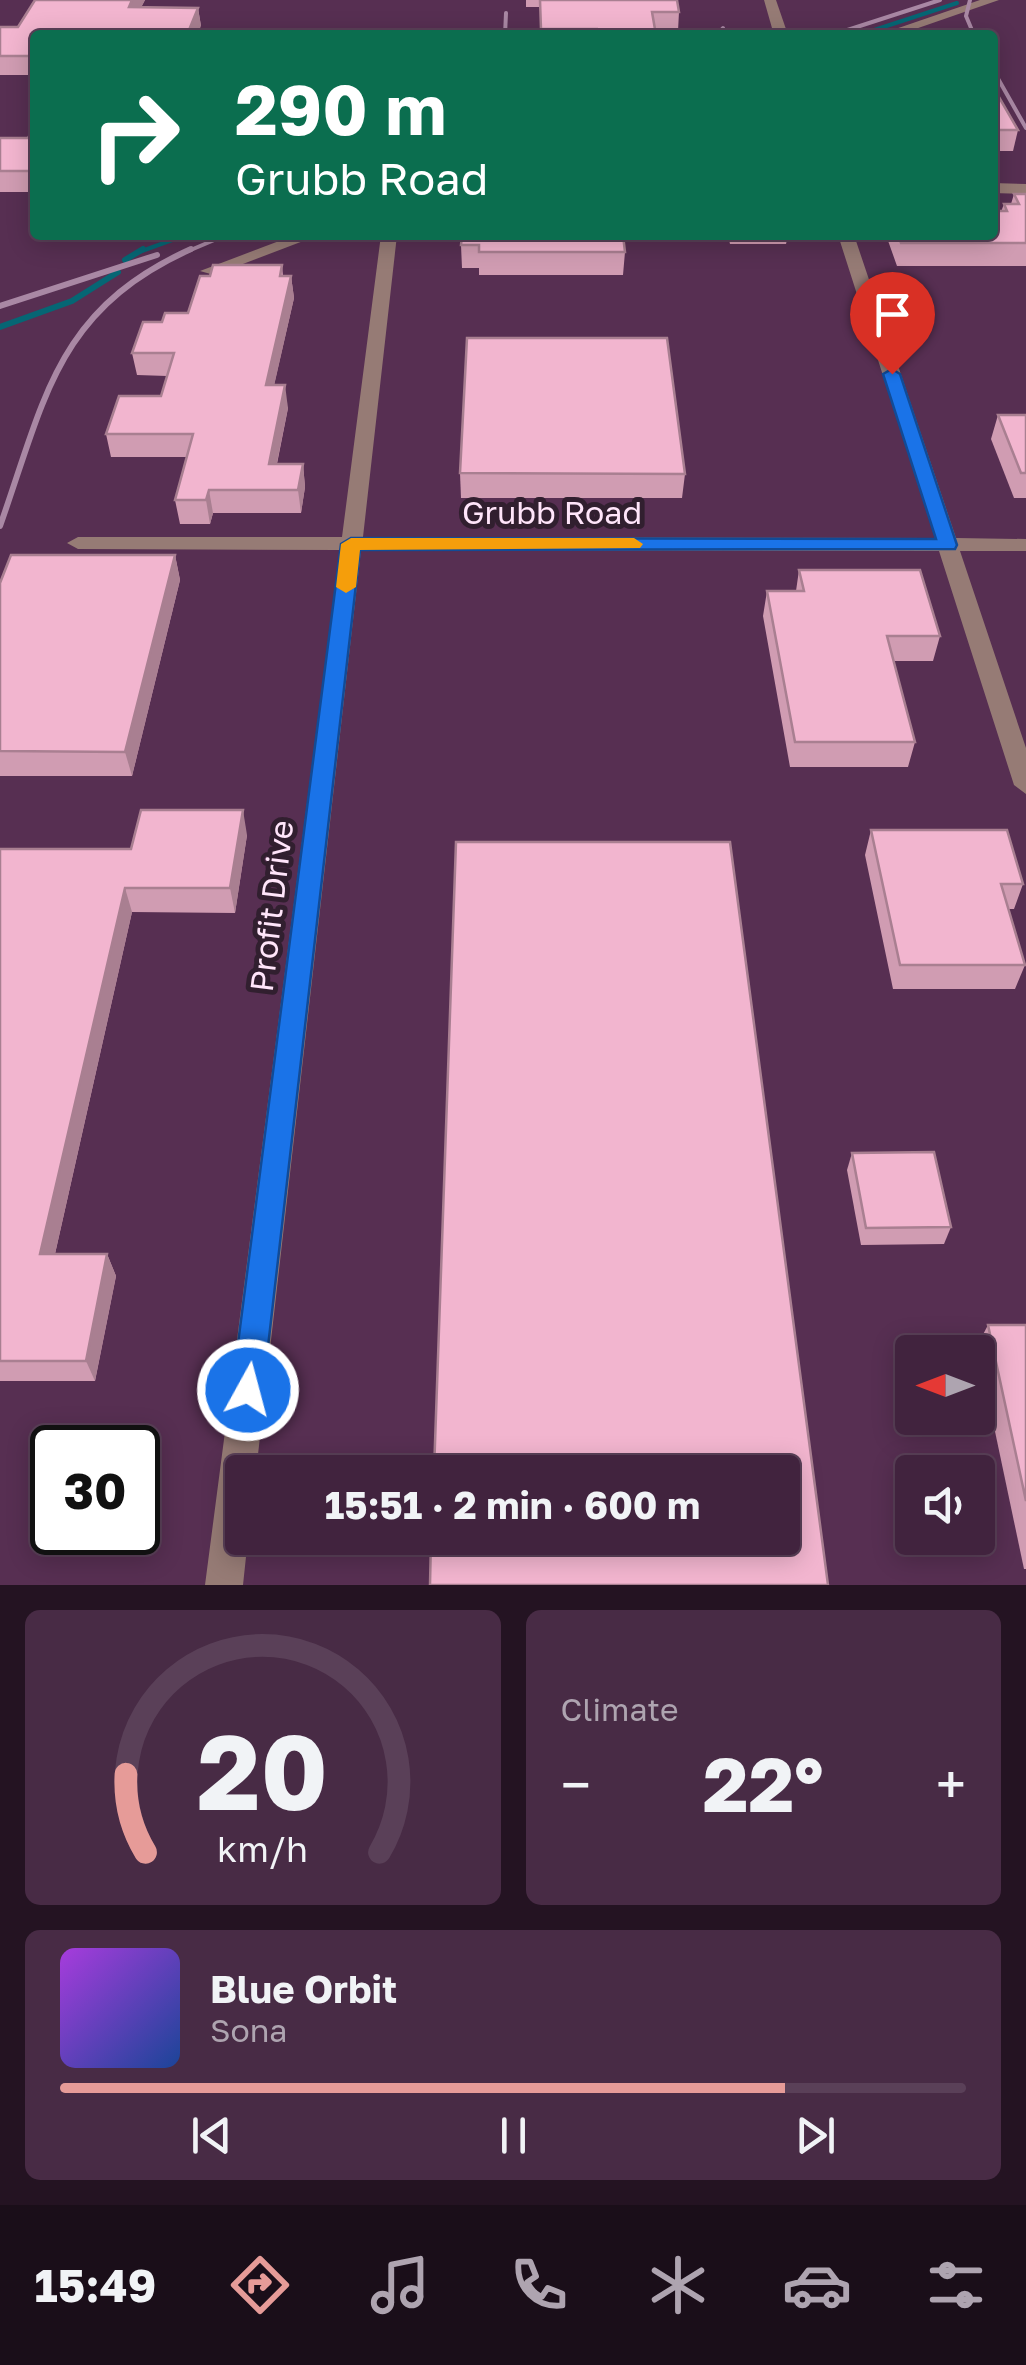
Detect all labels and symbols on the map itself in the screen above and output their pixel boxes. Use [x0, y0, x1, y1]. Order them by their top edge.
pin [850, 272, 935, 375]
street label: Grubb Road [462, 493, 642, 531]
street label: Profit Drive [242, 818, 300, 994]
north arrow [895, 1335, 995, 1435]
position arrow [196, 1338, 300, 1442]
speed limit sign: 30 [30, 1425, 160, 1555]

